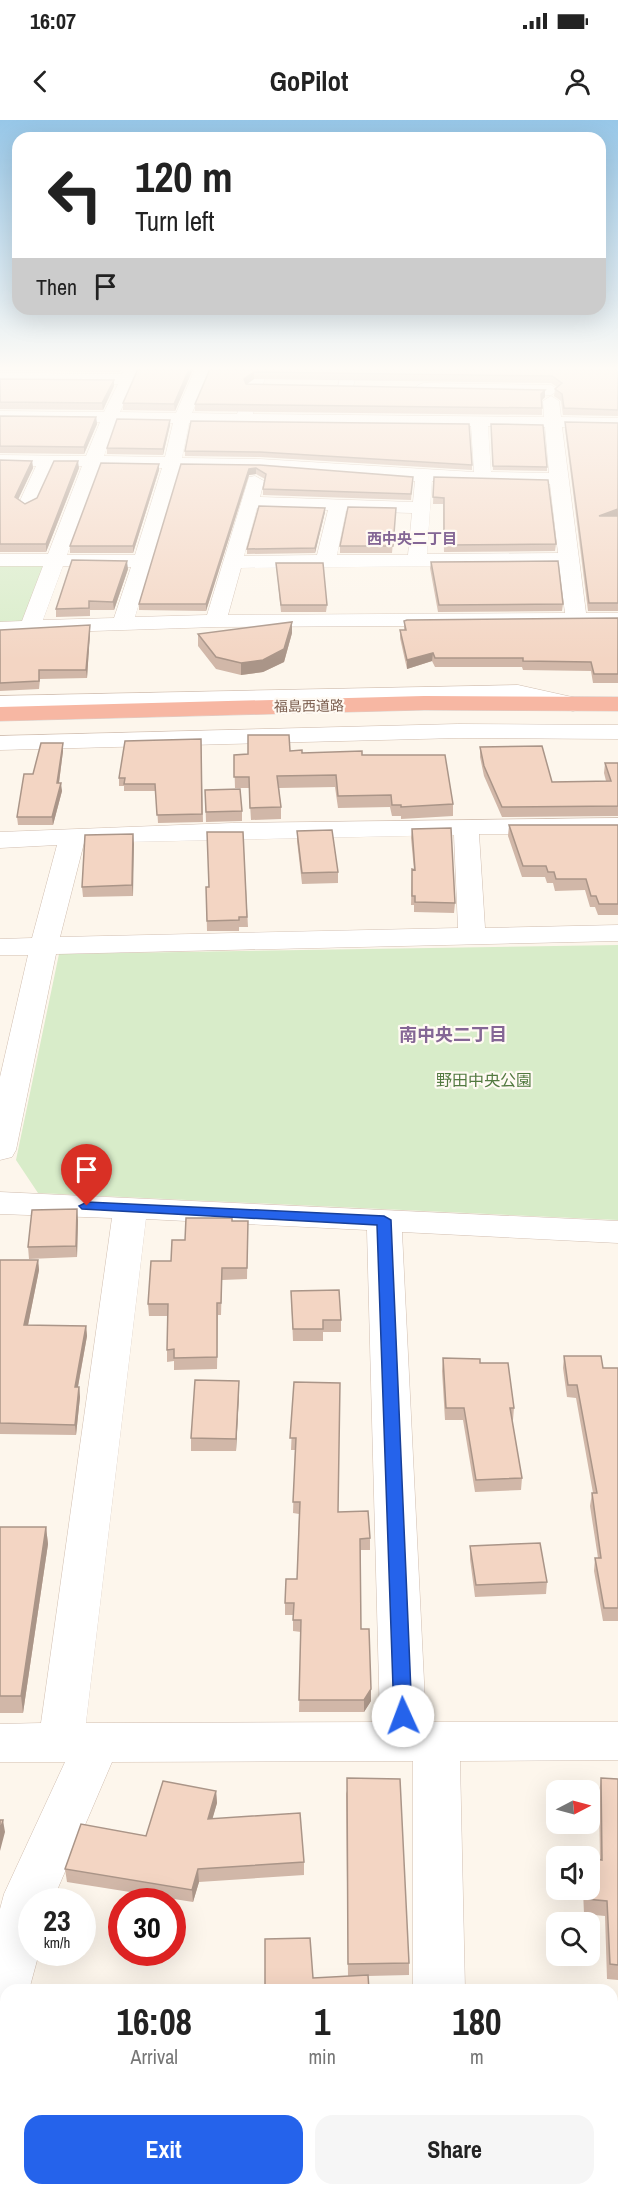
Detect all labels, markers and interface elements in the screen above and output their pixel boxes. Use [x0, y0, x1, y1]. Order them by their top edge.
text: 16:07 [30, 6, 76, 36]
text: GoPilot [270, 63, 348, 99]
icon: back [24, 65, 57, 98]
icon: person [561, 65, 594, 98]
text: 120 m [135, 149, 233, 205]
icon: left [36, 156, 114, 234]
text: Turn left [135, 203, 214, 239]
icon: arrive [89, 270, 122, 303]
text: Then [36, 272, 77, 302]
district label: 西中央二丁目 [367, 528, 457, 549]
street label: 福島西道路 [274, 696, 344, 716]
district label: 南中央二丁目 [399, 1022, 507, 1047]
park label: 野田中央公園 [436, 1069, 532, 1091]
pin [61, 1144, 112, 1206]
icon: arrive [70, 1153, 103, 1186]
position arrow [371, 1684, 435, 1748]
north arrow [546, 1780, 600, 1834]
map controls [546, 1780, 600, 1966]
button: sound [546, 1846, 600, 1900]
speed limit sign: 30 [108, 1888, 186, 1966]
text: 23 [43, 1900, 71, 1940]
button: search [546, 1912, 600, 1966]
text: km/h [44, 1932, 70, 1953]
text: 16:08 [116, 1998, 192, 2046]
text: 1 [314, 1998, 330, 2046]
text: 180 [452, 1998, 502, 2046]
text: Arrival [131, 2043, 178, 2070]
text: min [308, 2043, 336, 2070]
text: m [470, 2043, 484, 2070]
button: Exit [24, 2115, 303, 2184]
button: Share [315, 2115, 594, 2184]

